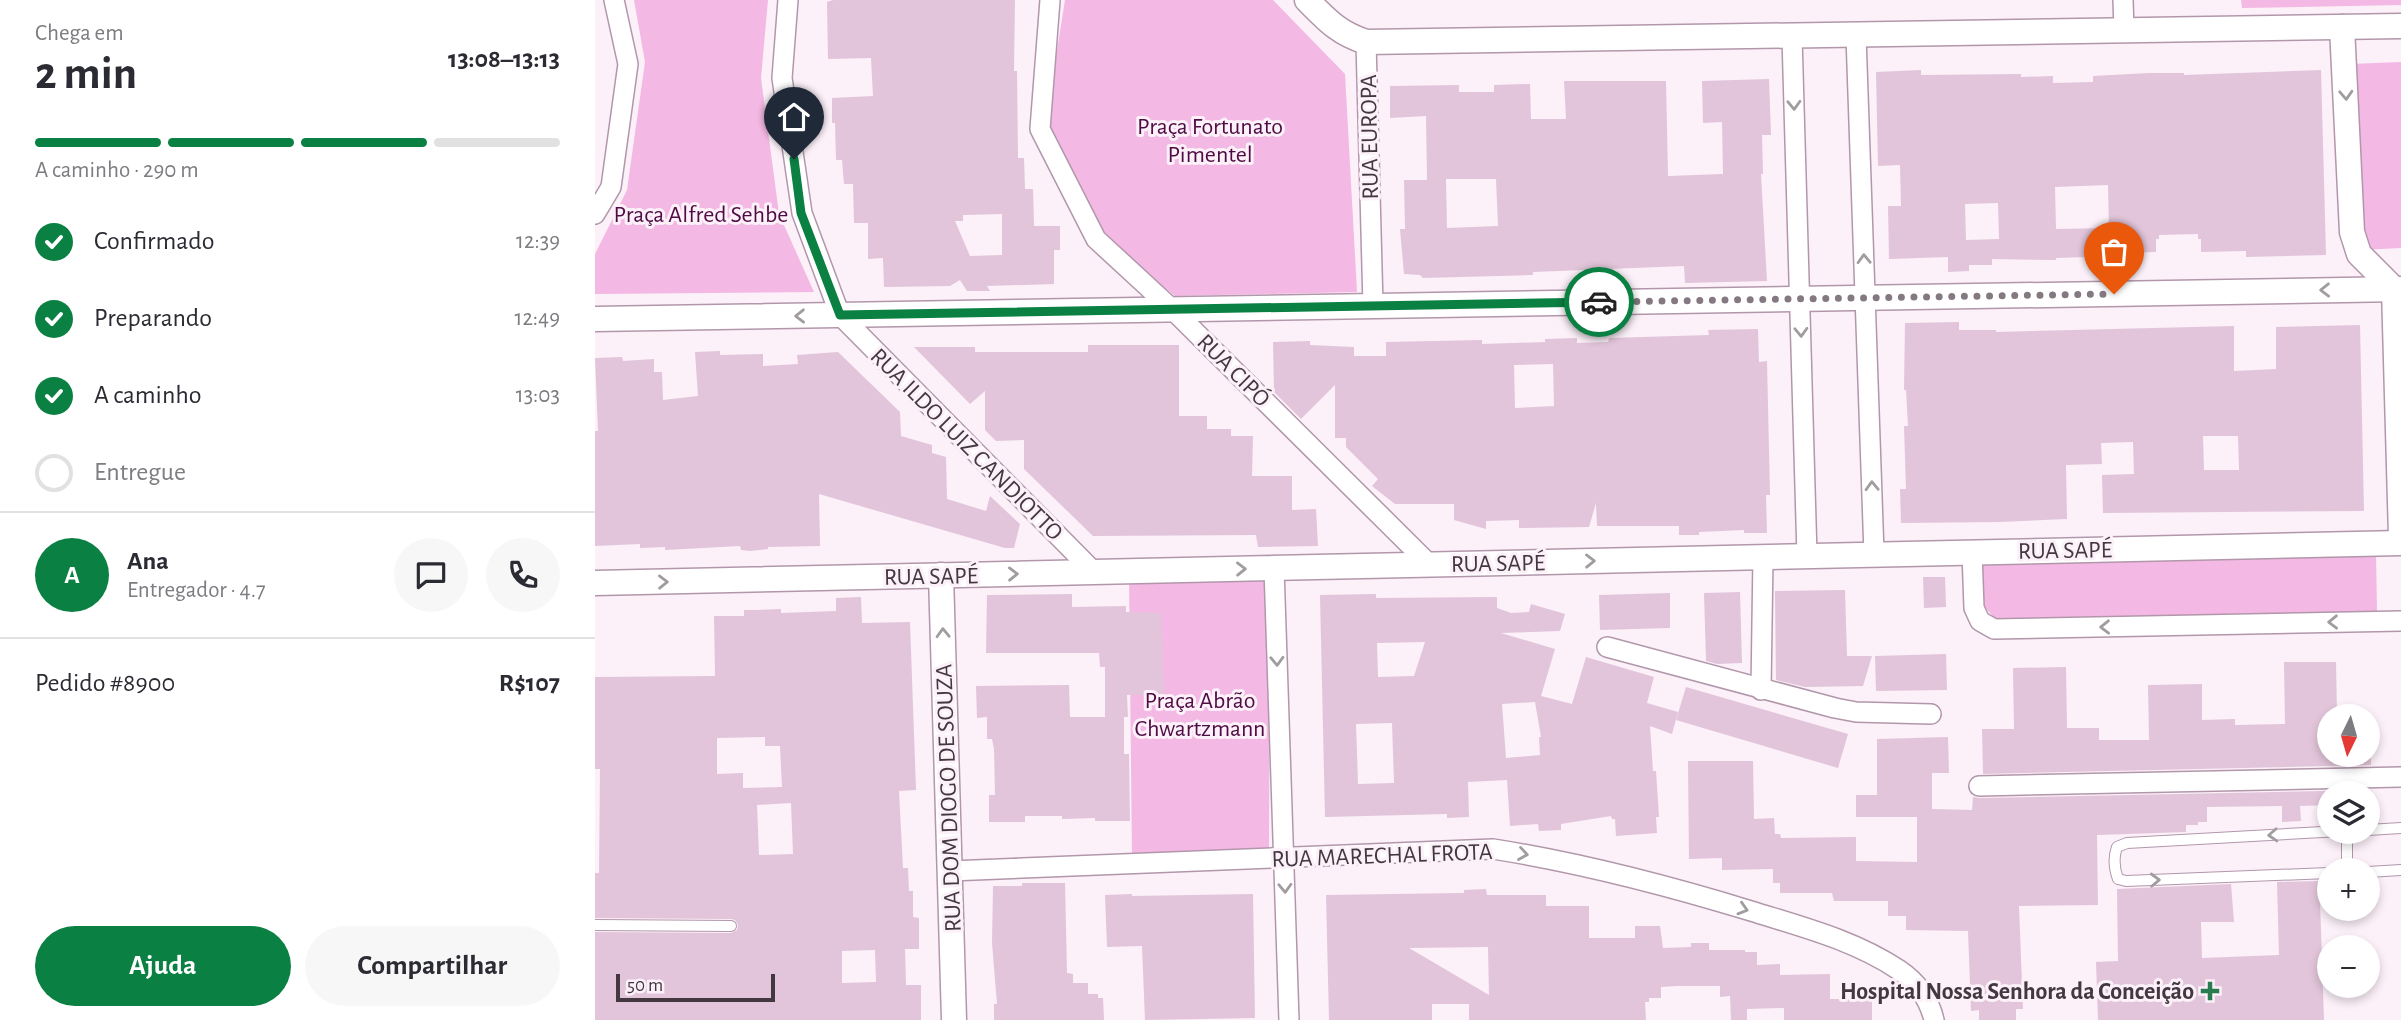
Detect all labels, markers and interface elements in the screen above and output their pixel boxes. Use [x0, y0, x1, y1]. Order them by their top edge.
text: Chega em [35, 22, 124, 45]
text: 13:08–13:13 [448, 46, 560, 72]
text: 2 min [35, 51, 137, 97]
street label: RUA EUROPA [1357, 74, 1383, 200]
pin [764, 87, 824, 159]
one-way arrow [2338, 90, 2353, 101]
icon: home [775, 98, 813, 136]
one-way arrow [1786, 100, 1801, 111]
park label: Praça Fortunato Pimentel [1137, 115, 1283, 167]
text: A caminho · 290 m [35, 159, 199, 182]
park label: Praça Alfred Sehbe [614, 203, 788, 227]
pin [2084, 222, 2144, 294]
icon: check [35, 223, 73, 261]
text: Confirmado [94, 228, 215, 254]
text: 12:39 [516, 230, 560, 253]
icon: bag [2095, 233, 2133, 271]
one-way arrow [1856, 253, 1872, 264]
courier [1564, 267, 1634, 337]
one-way arrow [2320, 282, 2330, 298]
icon: car [1580, 283, 1618, 321]
icon: check [35, 300, 73, 338]
text: Preparando [94, 305, 212, 331]
text: 12:49 [514, 307, 560, 330]
one-way arrow [794, 308, 804, 324]
one-way arrow [1793, 327, 1808, 338]
street label: RUA CIPÓ [1192, 328, 1276, 412]
street label: RUA ILDO LUIZ CANDIOTTO [866, 344, 1067, 545]
icon: check [35, 377, 73, 415]
text: A caminho [94, 382, 202, 408]
text: 13:03 [516, 384, 560, 407]
text: Entregue [94, 459, 186, 485]
one-way arrow [1864, 480, 1880, 491]
street label: RUA SAPÉ [2018, 536, 2113, 564]
button: chat [394, 538, 468, 612]
button: phone [486, 538, 560, 612]
text: Ana [127, 548, 169, 574]
street label: RUA SAPÉ [1451, 549, 1546, 577]
one-way arrow [1585, 553, 1596, 568]
one-way arrow [1235, 561, 1246, 576]
text: A [64, 562, 80, 588]
street label: RUA SAPÉ [884, 562, 979, 590]
one-way arrow [1008, 566, 1019, 582]
one-way arrow [658, 574, 669, 590]
text: Entregador · 4.7 [127, 579, 266, 602]
one-way arrow [2327, 615, 2338, 630]
one-way arrow [2100, 619, 2110, 635]
one-way arrow [935, 628, 951, 638]
one-way arrow [1269, 656, 1285, 666]
street label: RUA DOM DIOGO DE SOUZA [932, 663, 966, 933]
text: Pedido #8900 [35, 670, 175, 696]
text: R$107 [499, 670, 560, 696]
park label: Praça Abrão Chwartzmann [1134, 689, 1266, 741]
north arrow [2317, 704, 2380, 766]
map controls [2317, 704, 2380, 998]
button: layers [2317, 781, 2380, 844]
one-way arrow [2268, 827, 2279, 842]
street label: RUA MARECHAL FROTA [1271, 840, 1493, 872]
one-way arrow [1517, 846, 1529, 861]
button: + [2317, 858, 2380, 921]
one-way arrow [2150, 873, 2161, 888]
one-way arrow [1277, 883, 1292, 894]
one-way arrow [1737, 901, 1749, 915]
button: Ajuda [35, 926, 291, 1006]
button: Compartilhar [305, 926, 560, 1006]
button: − [2317, 935, 2380, 998]
scale bar [616, 971, 775, 1003]
text: 50 m [627, 976, 663, 995]
place label: Hospital Nossa Senhora da Conceição [1840, 980, 2194, 1004]
marker: Hospital Nossa Senhora da Conceição [2200, 981, 2220, 1001]

